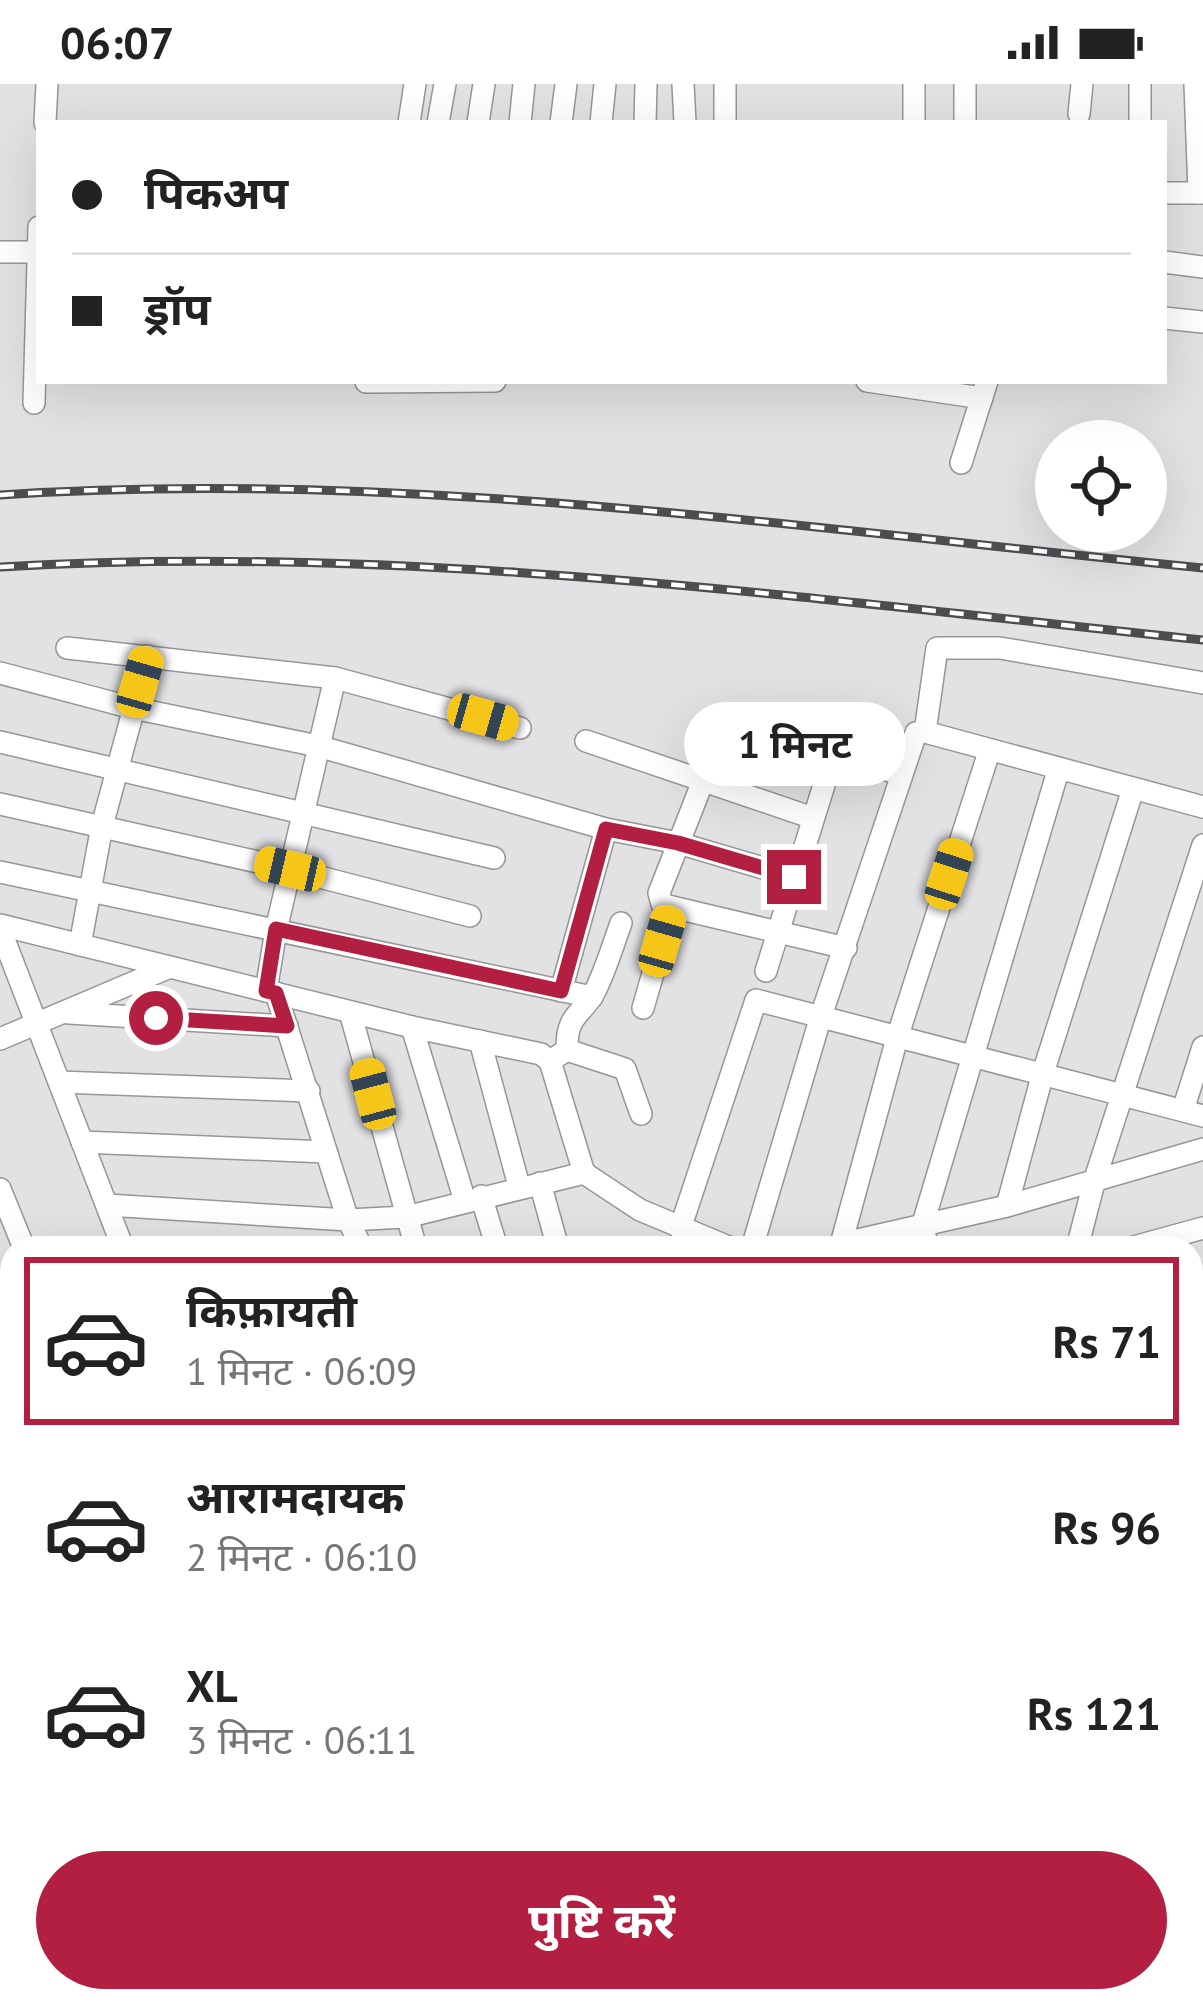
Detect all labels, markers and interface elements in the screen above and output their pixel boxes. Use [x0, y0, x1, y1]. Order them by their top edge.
text: 06:07 [60, 13, 174, 71]
text: पिकअप [144, 163, 288, 221]
text: ड्रॉप [144, 279, 211, 337]
map controls [1035, 420, 1167, 552]
button: locate [1035, 420, 1167, 552]
car [113, 642, 167, 722]
car [443, 690, 523, 744]
callout: 1 मिनट [683, 703, 905, 787]
text: 1 मिनट [738, 718, 852, 769]
car [921, 834, 977, 914]
car [251, 843, 329, 895]
route end [767, 850, 821, 904]
car [635, 901, 689, 981]
route start [129, 991, 183, 1045]
car [346, 1055, 400, 1133]
text: किफ़ायती [186, 1281, 357, 1339]
icon: car [42, 1287, 150, 1395]
text: Rs 71 [1053, 1312, 1161, 1370]
text: 1 मिनट · 06:09 [186, 1345, 417, 1396]
text: आरामदायक [186, 1467, 404, 1525]
icon: car [42, 1473, 150, 1581]
text: Rs 96 [1053, 1498, 1161, 1556]
text: 2 मिनट · 06:10 [186, 1531, 417, 1582]
text: XL [186, 1656, 238, 1714]
icon: car [42, 1659, 150, 1767]
text: Rs 121 [1027, 1684, 1161, 1742]
text: 3 मिनट · 06:11 [186, 1714, 417, 1765]
button: पुष्टि करें [36, 1851, 1167, 1989]

